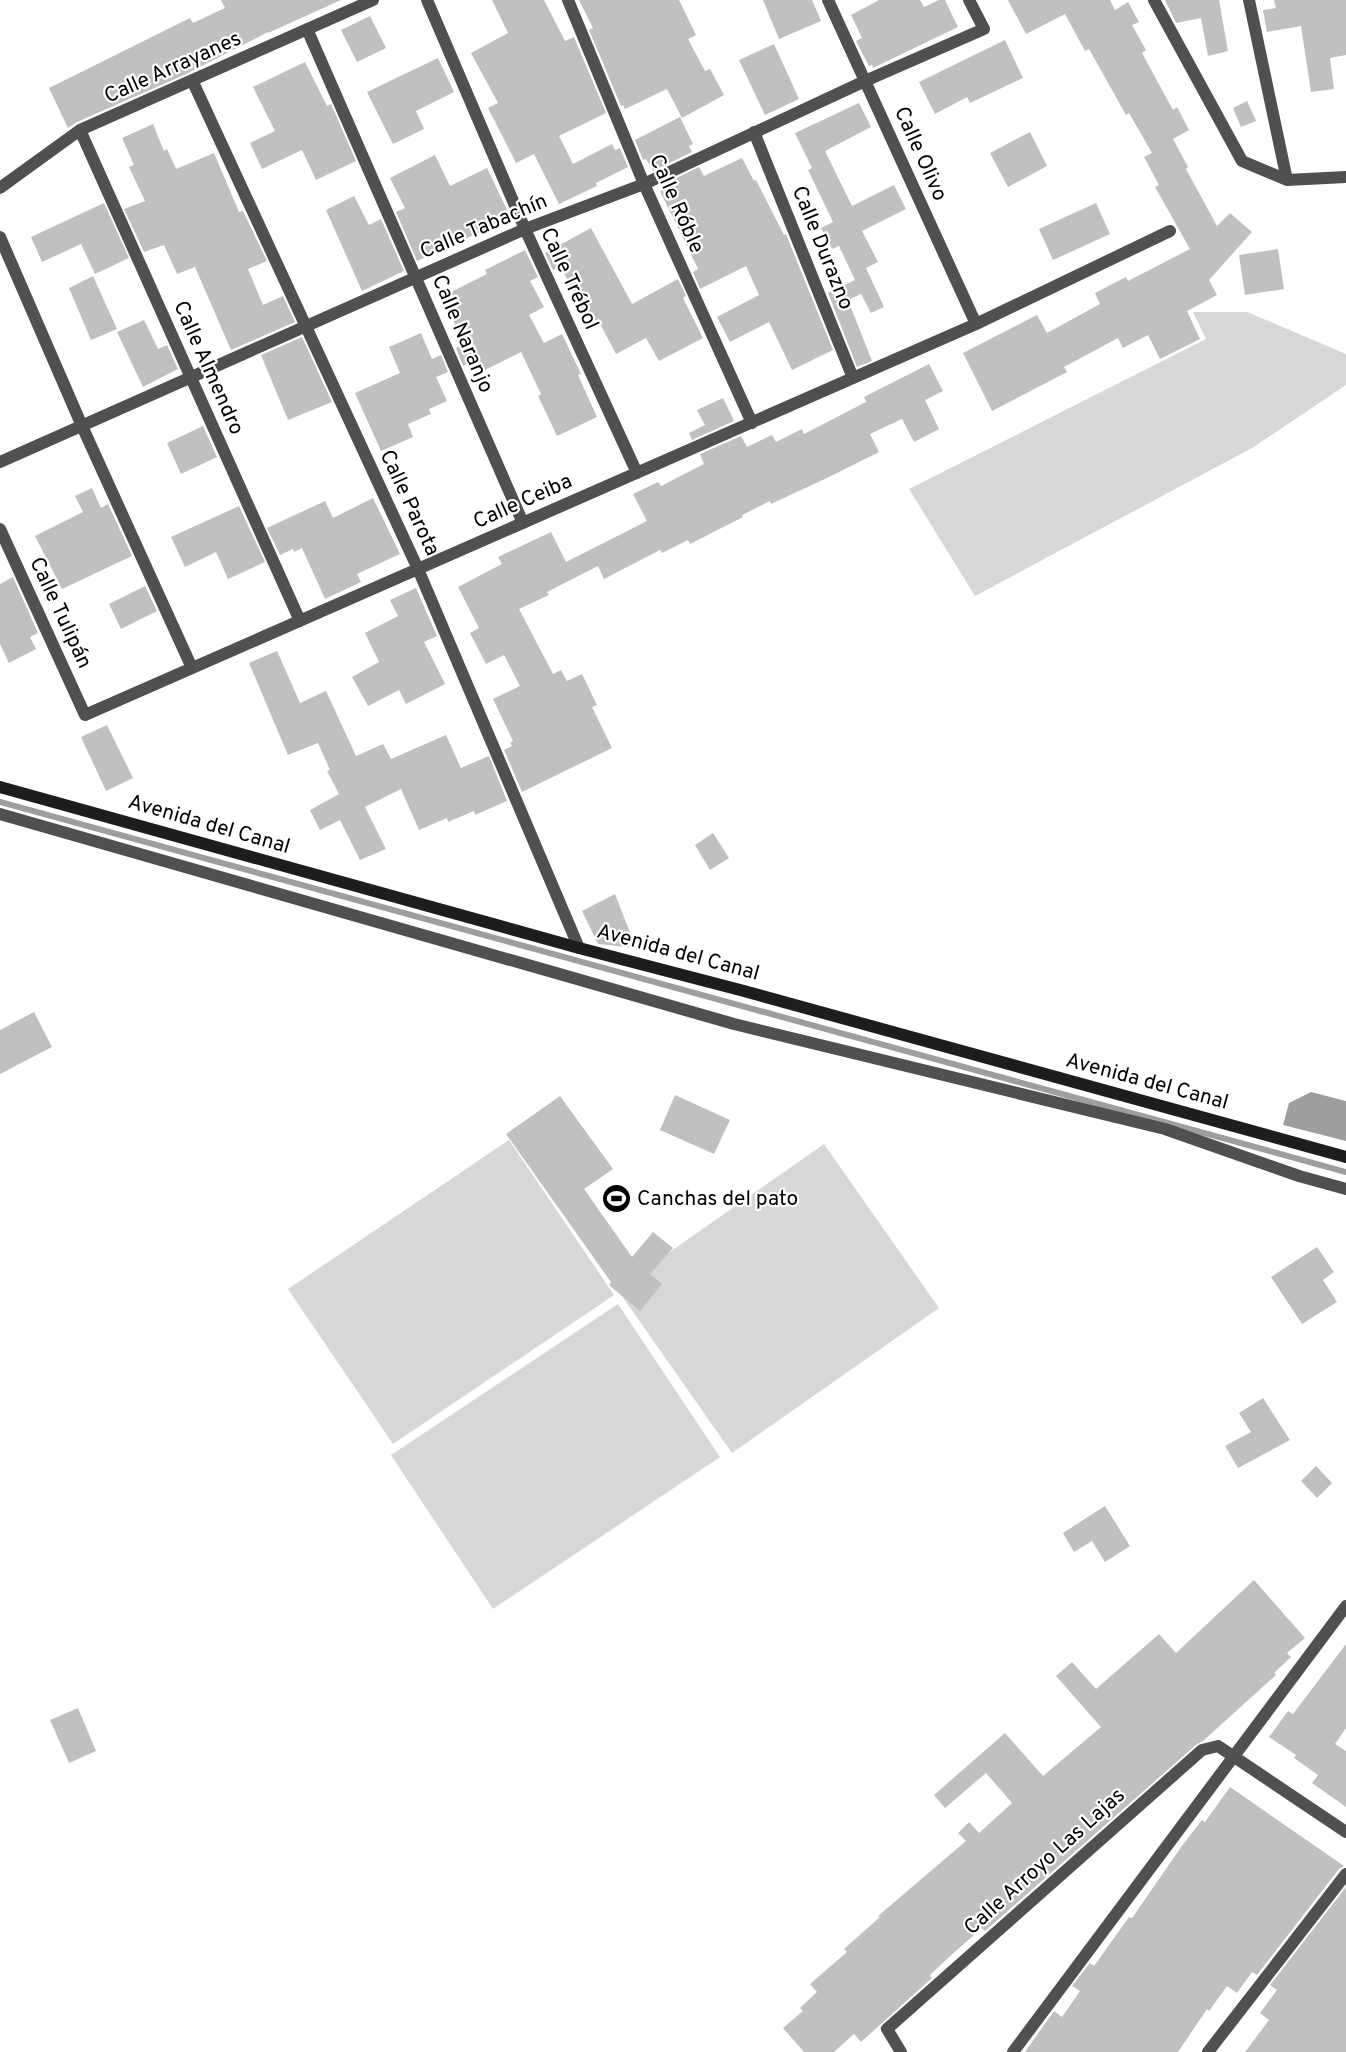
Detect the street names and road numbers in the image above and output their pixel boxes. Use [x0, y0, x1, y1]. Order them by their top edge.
street label: Calle Arrayanes [100, 26, 246, 110]
street label: Calle Olivo [887, 103, 953, 205]
street label: Calle Róble [642, 150, 710, 258]
street label: Calle Durazno [785, 182, 859, 314]
street label: Calle Tabachín [416, 188, 552, 266]
street label: Calle Trébol [534, 224, 604, 334]
street label: Calle Naranjo [425, 271, 499, 397]
street label: Calle Almendro [166, 297, 250, 439]
street label: Calle Parota [373, 446, 445, 560]
street label: Calle Ceiba [469, 468, 577, 536]
street label: Calle Tulipán [22, 553, 98, 673]
street label: Avenida del Canal [125, 789, 293, 861]
street label: Avenida del Canal [594, 918, 762, 988]
street label: Avenida del Canal [1063, 1047, 1231, 1117]
street label: Calle Arroyo Las Lajas [959, 1783, 1131, 1941]

